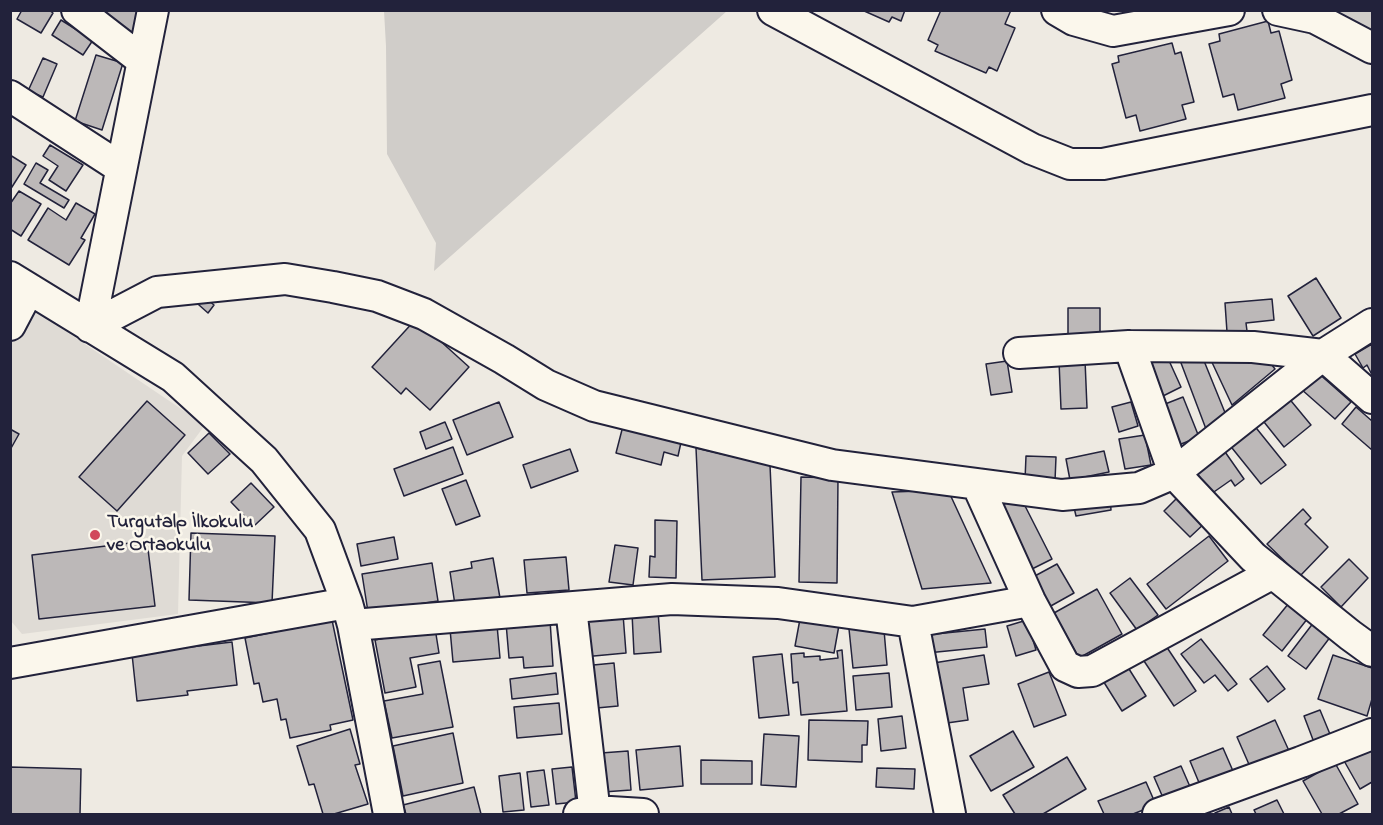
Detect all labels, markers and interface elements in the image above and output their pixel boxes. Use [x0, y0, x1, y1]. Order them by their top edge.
place label: Turgutalp İlkokulu ve Ortaokulu [107, 512, 253, 559]
marker: Turgutalp İlkokulu ve Ortaokulu [88, 528, 102, 542]

